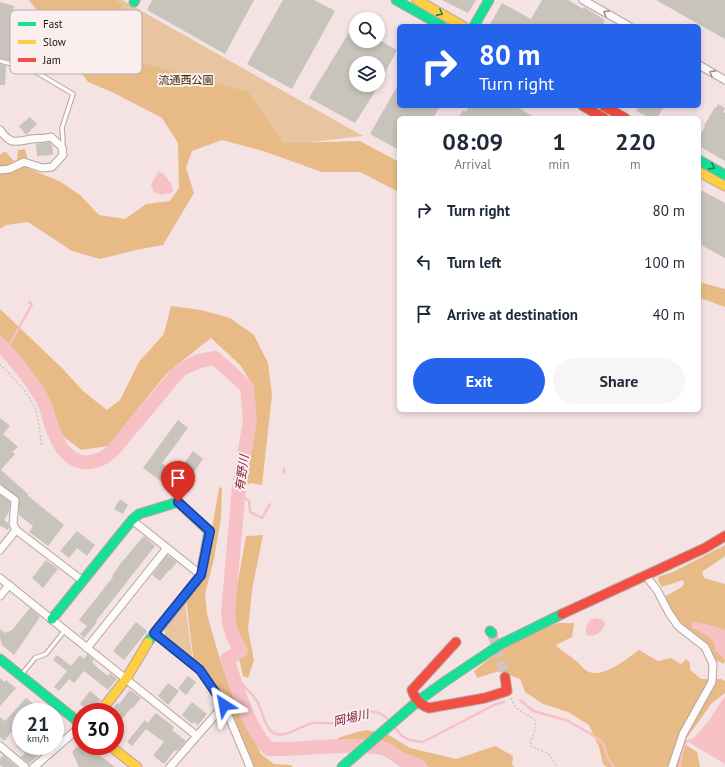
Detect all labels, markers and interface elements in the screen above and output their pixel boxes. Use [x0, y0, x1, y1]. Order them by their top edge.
one-way arrow [436, 8, 443, 16]
legend [10, 10, 142, 74]
one-way arrow [603, 10, 610, 18]
map controls [349, 12, 385, 92]
button: search [349, 12, 385, 48]
text: Fast [43, 17, 63, 31]
text: Slow [43, 35, 66, 49]
text: 80 m [479, 36, 540, 73]
icon: right [413, 40, 465, 92]
text: Jam [42, 53, 61, 67]
button: layers [349, 56, 385, 92]
one-way arrow [709, 70, 716, 77]
text: Turn right [479, 72, 554, 95]
park label: 流通西公園 [159, 73, 214, 87]
text: 08:09 [442, 126, 503, 157]
text: 1 [552, 126, 566, 157]
text: 220 [615, 126, 656, 157]
text: Arrival [455, 156, 491, 173]
text: min [548, 156, 570, 173]
text: m [630, 156, 641, 173]
one-way arrow [708, 163, 715, 170]
icon: right [413, 199, 435, 221]
text: Turn right [447, 201, 510, 220]
text: 80 m [652, 201, 685, 220]
icon: left [413, 251, 435, 273]
text: Turn left [447, 253, 501, 272]
text: 100 m [644, 253, 685, 272]
icon: arrive [413, 303, 435, 325]
text: Arrive at destination [447, 305, 578, 324]
text: 40 m [652, 305, 685, 324]
button: Exit [413, 358, 545, 404]
button: Share [553, 358, 685, 404]
water label: 有野川 [232, 452, 252, 492]
pin [161, 461, 195, 502]
icon: arrive [167, 467, 189, 489]
position arrow [203, 684, 245, 726]
speed limit sign: 30 [72, 703, 124, 755]
water label: 岡場川 [332, 706, 372, 729]
text: 21 [27, 711, 49, 737]
text: km/h [27, 732, 49, 745]

